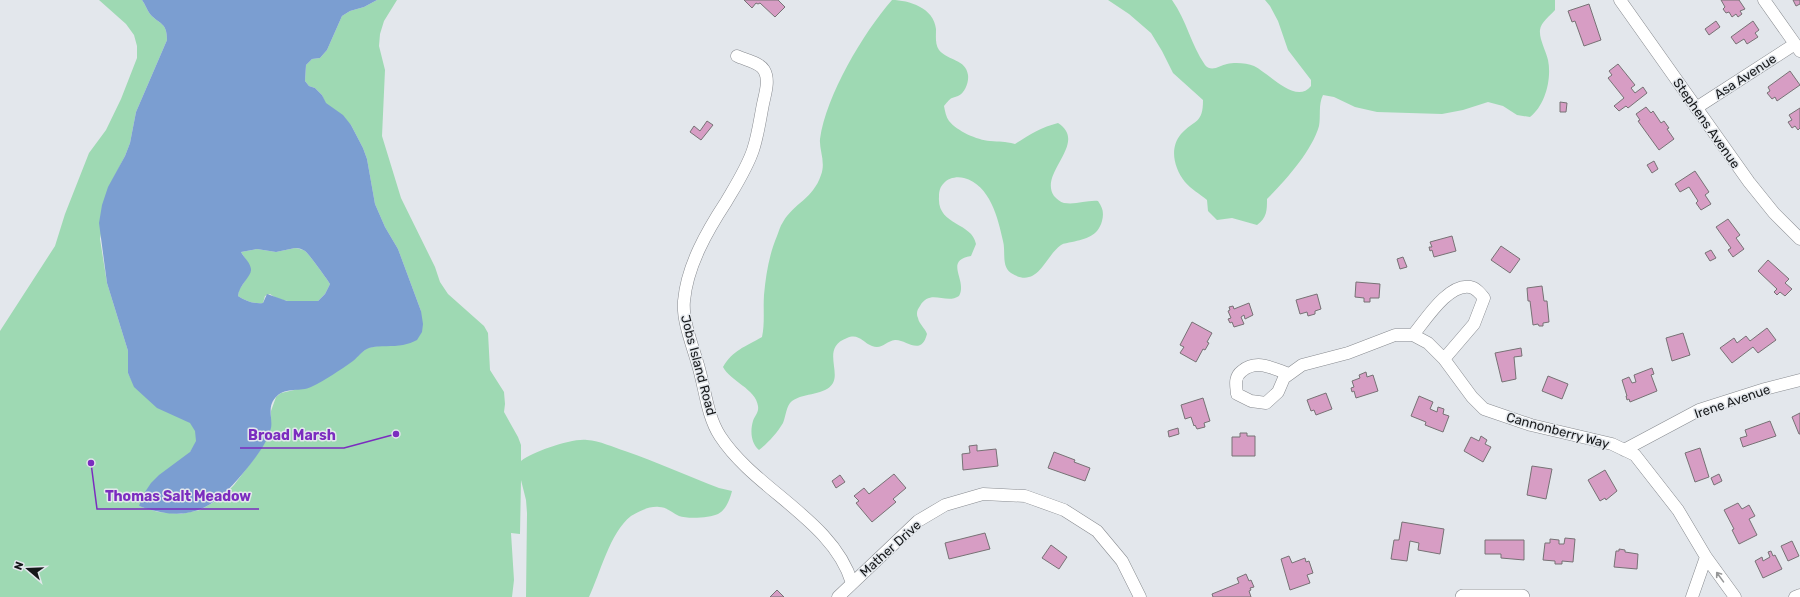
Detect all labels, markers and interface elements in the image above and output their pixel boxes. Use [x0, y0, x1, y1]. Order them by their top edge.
street label: Asa Avenue [1711, 51, 1779, 102]
street label: Stephens Avenue [1670, 75, 1743, 171]
street label: Jobs Island Road [678, 313, 719, 417]
street label: Irene Avenue [1692, 381, 1772, 421]
street label: Cannonberry Way [1505, 410, 1611, 451]
callout: Broad Marsh [240, 422, 344, 448]
text: Broad Marsh [248, 427, 336, 444]
callout: Thomas Salt Meadow [97, 483, 259, 509]
text: Thomas Salt Meadow [105, 488, 251, 505]
street label: Mather Drive [857, 517, 924, 580]
north arrow [8, 549, 48, 589]
text: N [12, 560, 26, 572]
one-way arrow [1716, 571, 1725, 582]

